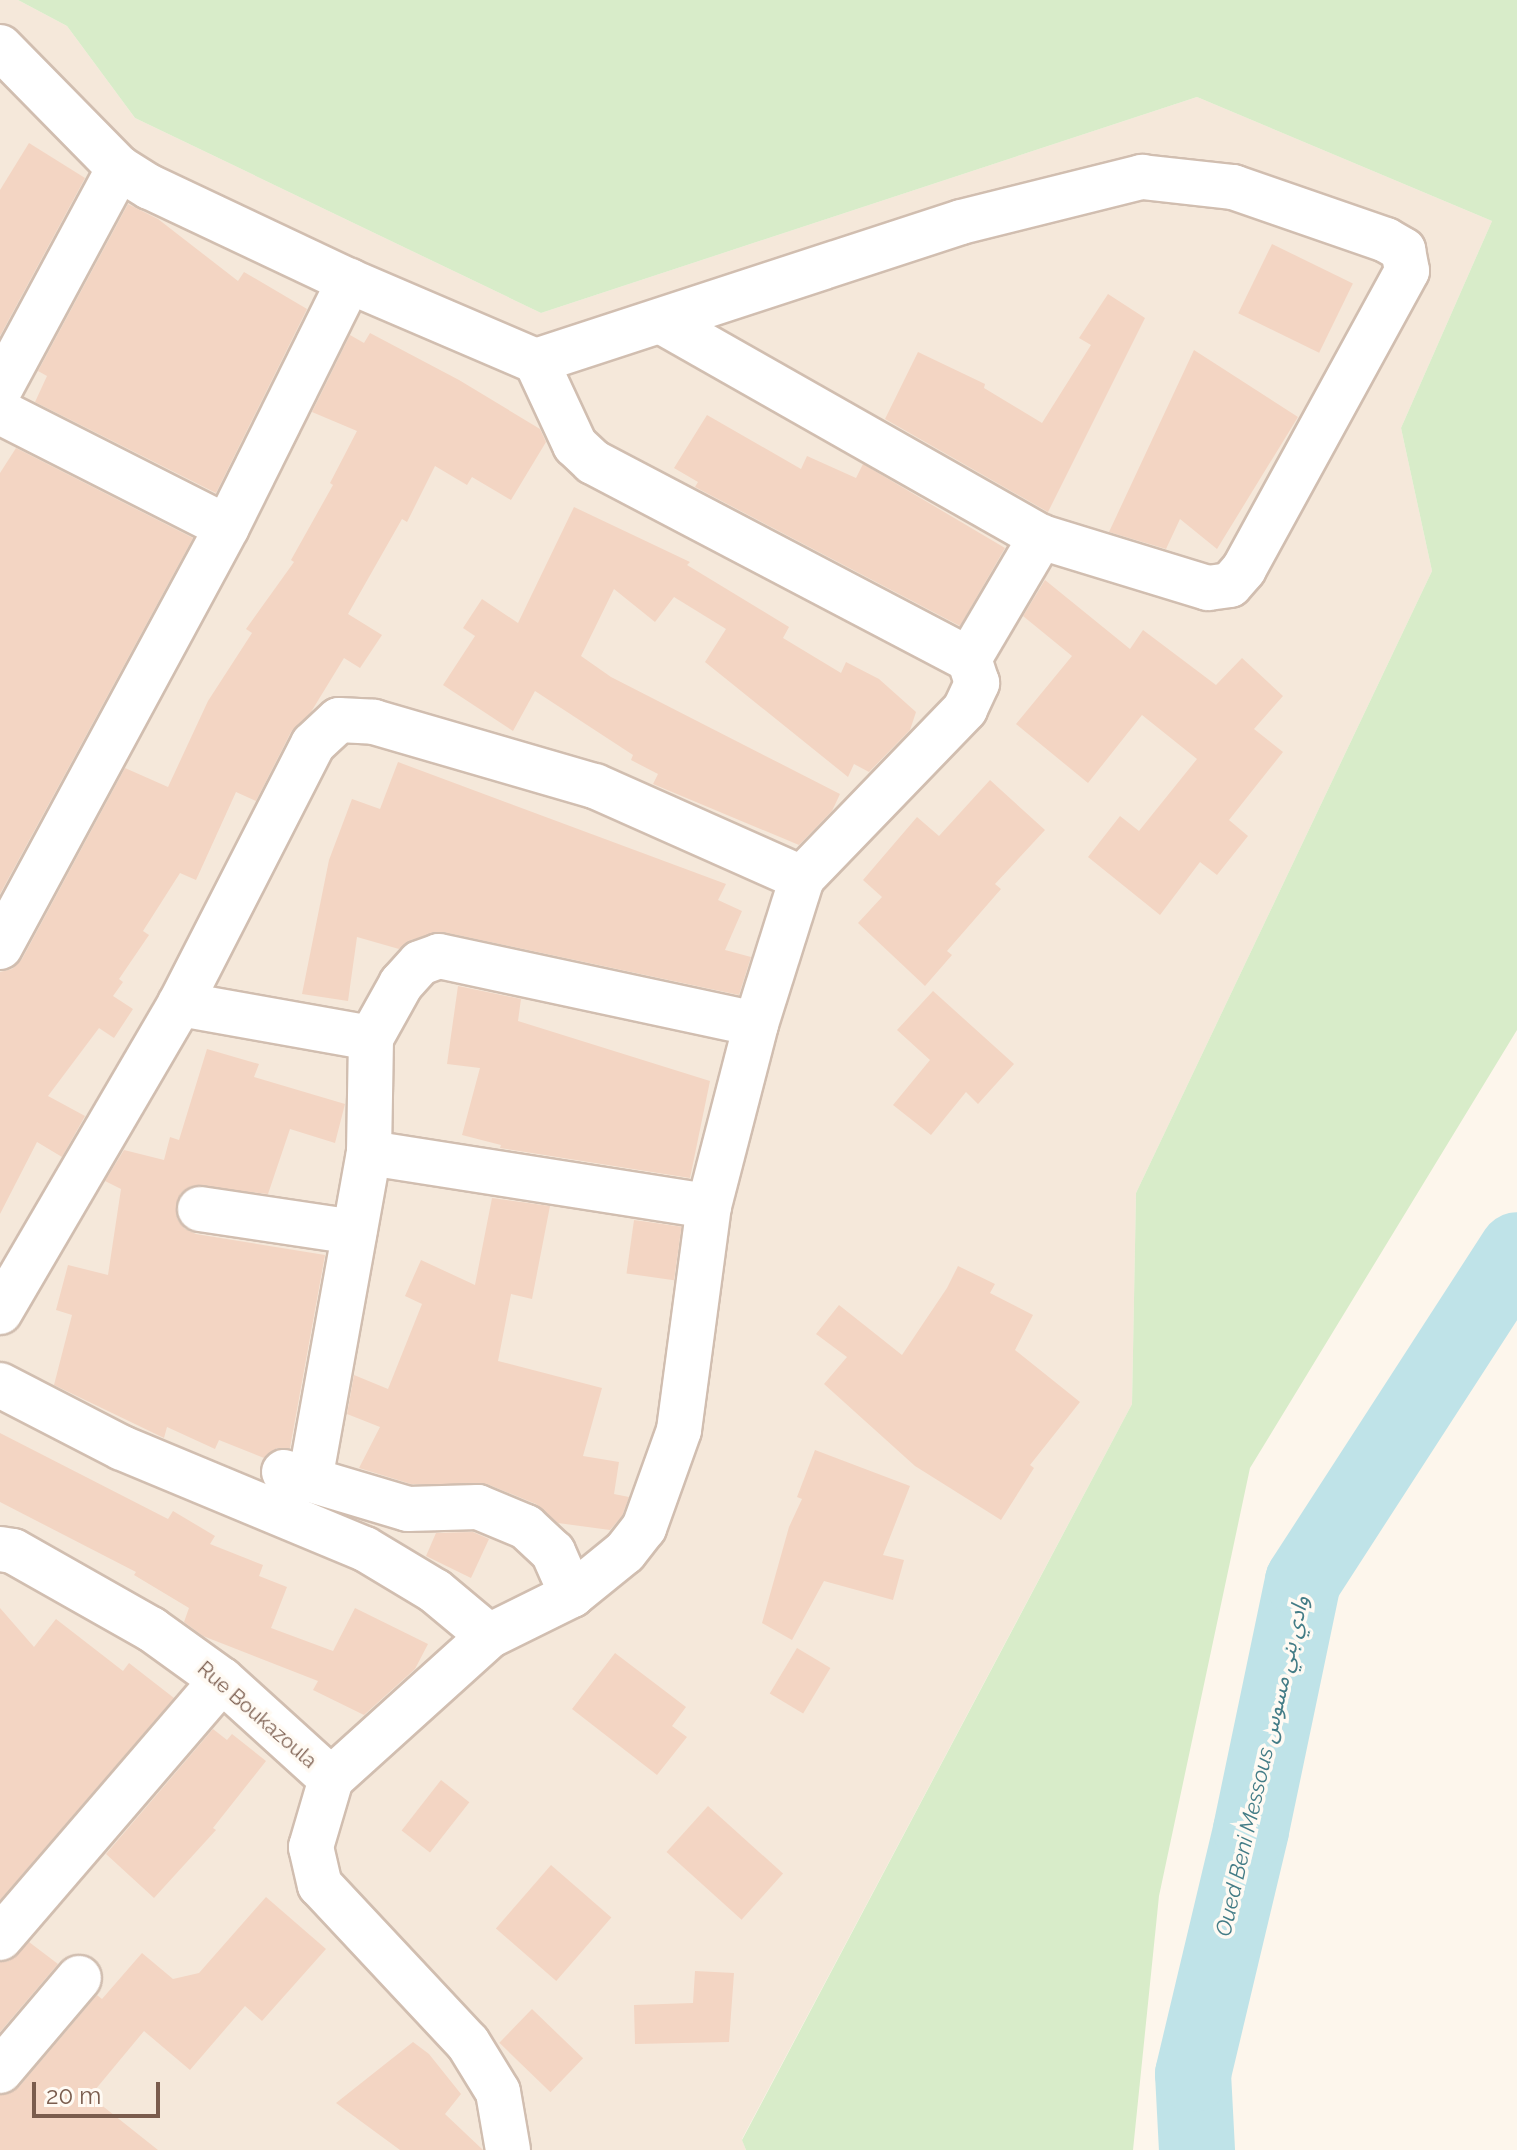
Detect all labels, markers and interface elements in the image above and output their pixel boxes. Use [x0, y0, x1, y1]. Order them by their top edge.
water label: Oued Beni Messous وادي بني مسوس [1210, 1593, 1314, 1939]
street label: Rue Boukazoula [193, 1657, 321, 1773]
scale bar [36, 2066, 164, 2116]
text: 20 m [46, 2081, 101, 2110]

